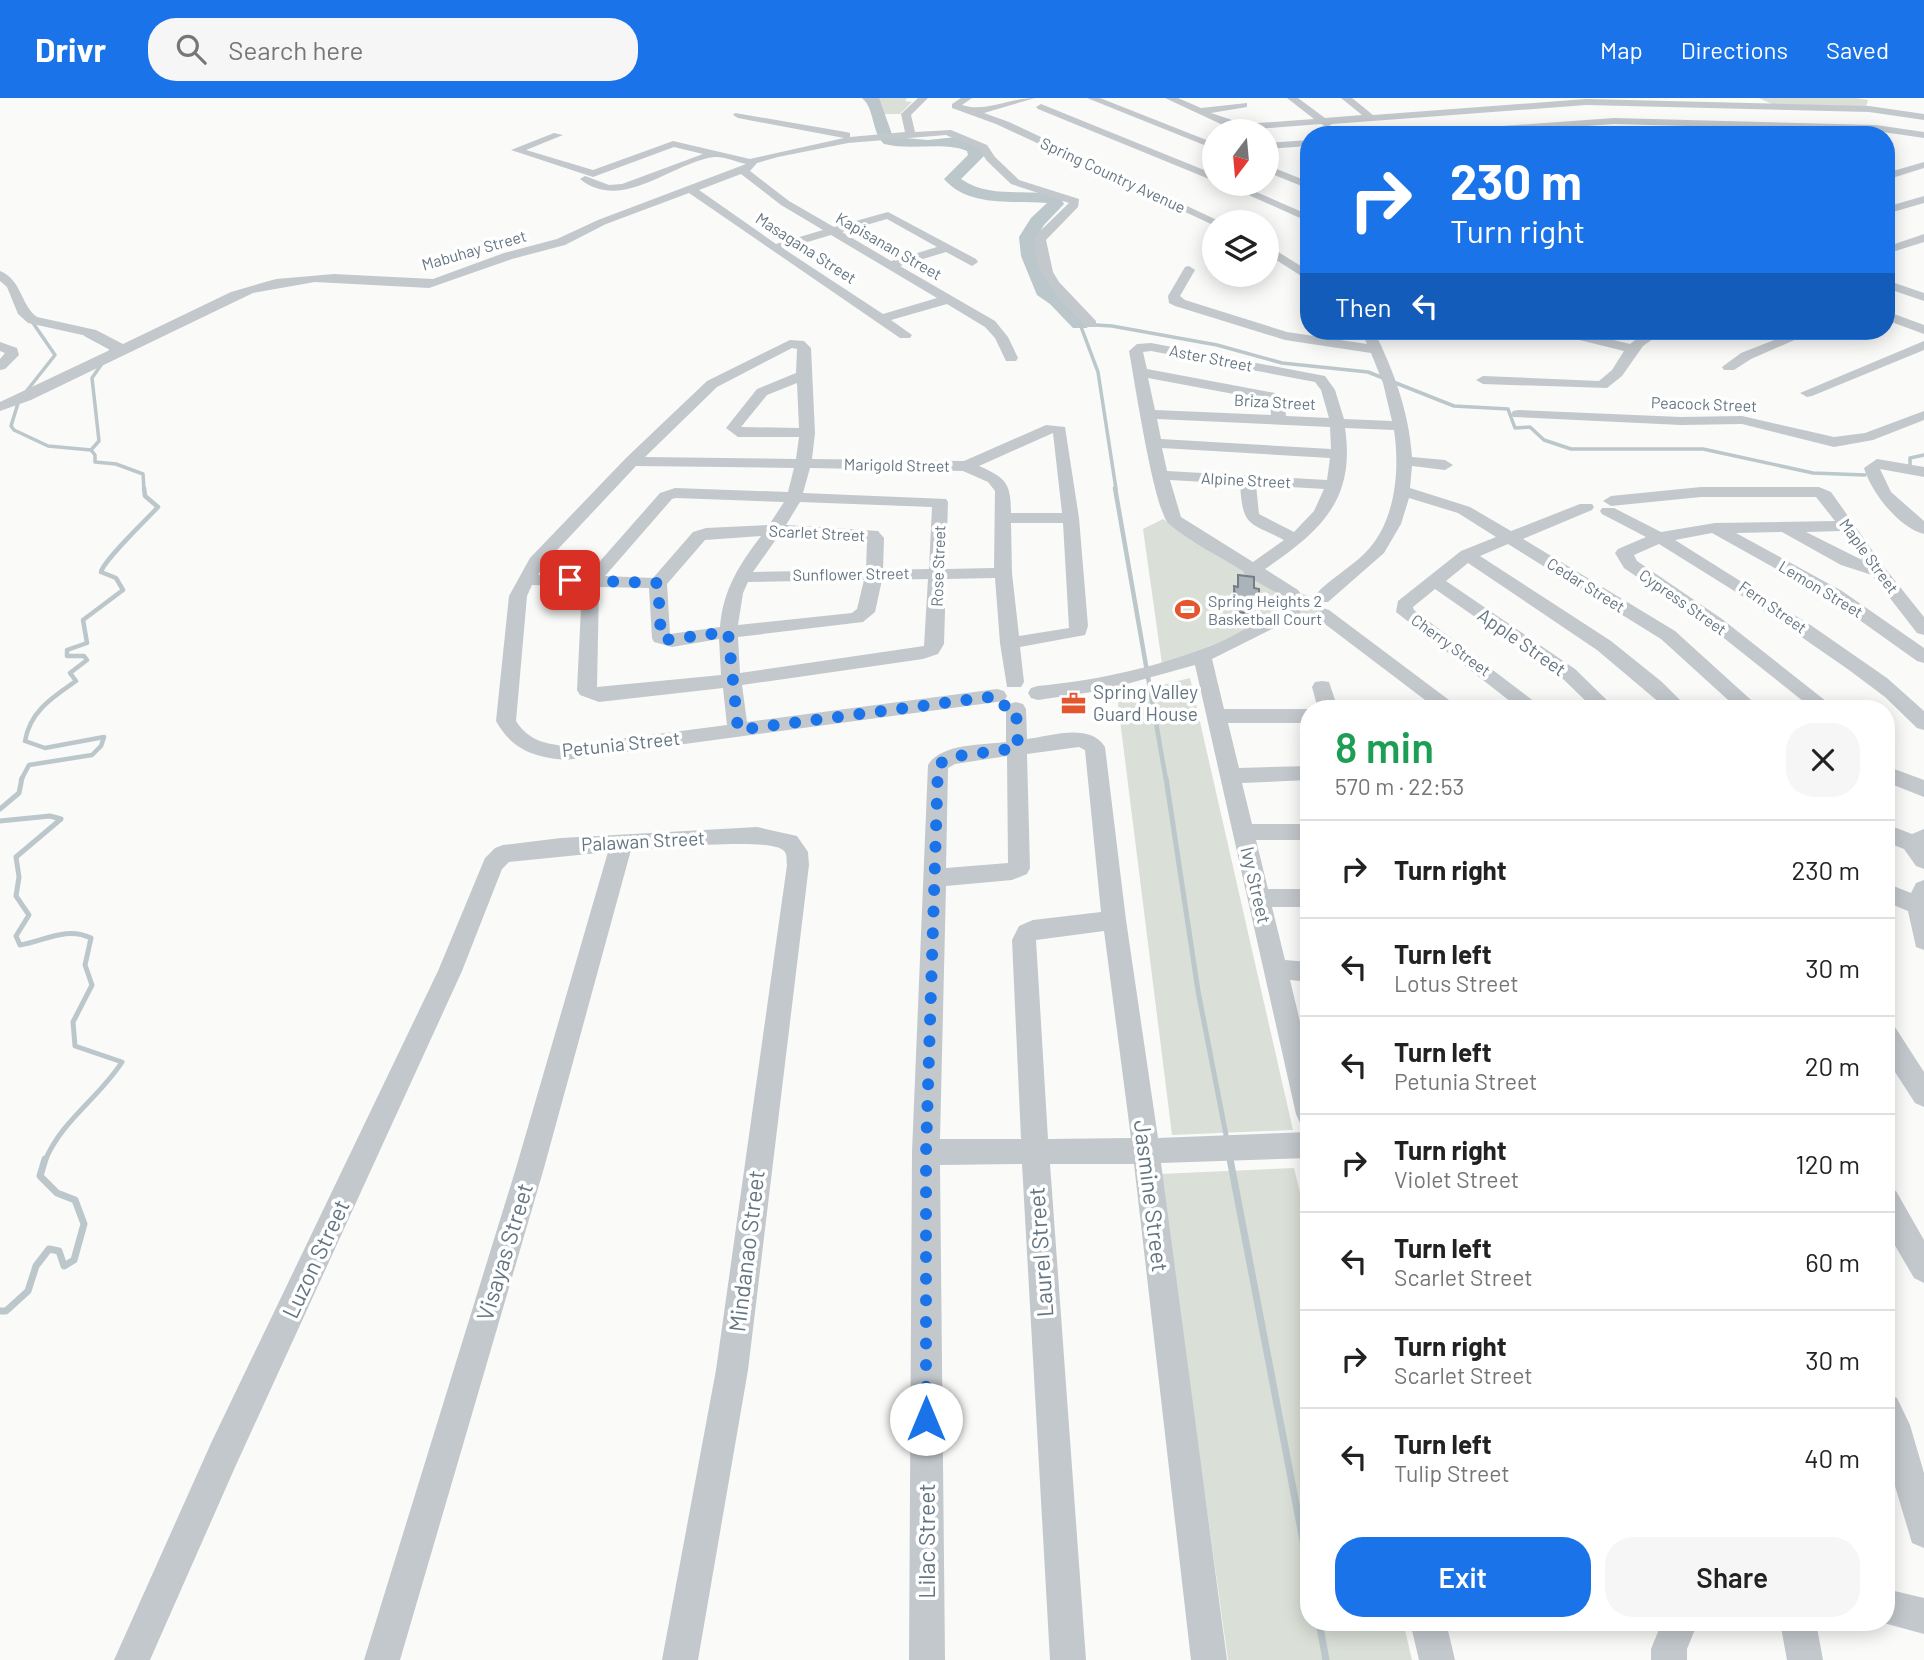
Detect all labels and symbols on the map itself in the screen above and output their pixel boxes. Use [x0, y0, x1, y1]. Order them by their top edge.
north arrow [1202, 119, 1279, 196]
street label: Spring Country Avenue [1038, 133, 1189, 216]
street label: Masagana Street [752, 208, 860, 287]
street label: Kapisanan Street [833, 208, 946, 284]
street label: Mabuhay Street [419, 226, 528, 274]
street label: Aster Street [1168, 340, 1254, 375]
street label: Briza Street [1234, 390, 1317, 413]
street label: Peacock Street [1651, 392, 1757, 415]
street label: Marigold Street [844, 454, 950, 475]
street label: Alpine Street [1200, 468, 1292, 491]
street label: Maple Street [1836, 515, 1903, 597]
street label: Scarlet Street [768, 520, 866, 545]
street label: Rose Street [927, 525, 948, 607]
pin [540, 550, 600, 610]
street label: Cedar Street [1544, 553, 1629, 616]
street label: Lemon Street [1776, 556, 1867, 621]
street label: Sunflower Street [792, 563, 910, 584]
street label: Cypress Street [1636, 565, 1731, 639]
street label: Fern Street [1736, 576, 1811, 637]
place label: Spring Heights 2 Basketball Court [1208, 591, 1322, 628]
sports icon: Spring Heights 2 Basketball Court [1174, 596, 1202, 624]
street label: Apple Street [1474, 603, 1571, 680]
street label: Cherry Street [1408, 610, 1495, 680]
place label: Spring Valley Guard House [1093, 680, 1198, 725]
office icon: Spring Valley Guard House [1059, 689, 1087, 717]
street label: Petunia Street [561, 726, 681, 761]
street label: Palawan Street [580, 826, 705, 855]
street label: Ivy Street [1236, 844, 1277, 926]
street label: Jasmine Street [1129, 1118, 1175, 1273]
street label: Mindanao Street [722, 1168, 770, 1333]
street label: Visayas Street [470, 1179, 538, 1324]
street label: Laurel Street [1021, 1186, 1059, 1318]
street label: Luzon Street [275, 1195, 355, 1322]
position arrow [889, 1382, 963, 1456]
street label: Lilac Street [912, 1483, 940, 1599]

